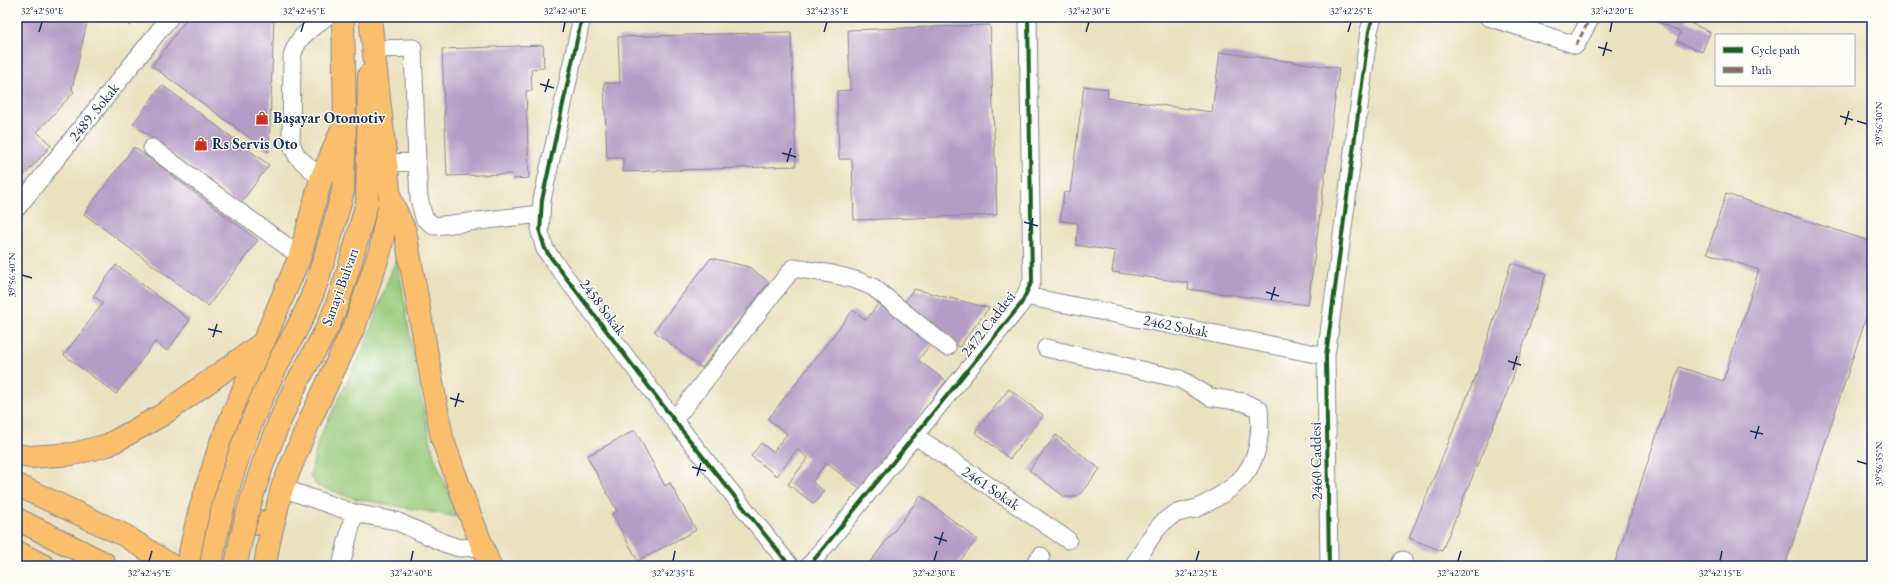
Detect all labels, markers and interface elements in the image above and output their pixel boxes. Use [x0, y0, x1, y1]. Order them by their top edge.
text: 32°42'50"E [21, 4, 64, 17]
text: 32°42'45"E [283, 4, 326, 17]
text: 32°42'40"E [544, 4, 587, 17]
text: 32°42'35"E [806, 4, 849, 17]
text: 32°42'30"E [1068, 4, 1111, 17]
text: 32°42'25"E [1330, 4, 1373, 17]
text: 32°42'20"E [1591, 4, 1634, 17]
legend [1715, 34, 1855, 86]
text: Cycle path [1751, 42, 1800, 58]
text: Path [1751, 62, 1772, 78]
street label: 2489. Sokak [64, 78, 123, 145]
text: 39°56'30"N [1872, 101, 1885, 146]
place label: Başayar Otomotiv [273, 108, 386, 127]
shop icon: Başayar Otomotiv [254, 110, 270, 126]
place label: Rs Servis Oto [212, 134, 298, 153]
shop icon: Rs Servis Oto [193, 136, 209, 152]
street label: Sanayi Bulvarı [317, 245, 362, 328]
text: 39°56'40"N [5, 252, 18, 297]
street label: 2458 Sokak [576, 275, 631, 340]
street label: 2472 Caddesi [956, 287, 1019, 360]
street label: 2462 Sokak [1142, 310, 1211, 341]
street label: 2460 Caddesi [1305, 422, 1326, 500]
text: 39°56'35"N [1872, 441, 1885, 486]
street label: 2461 Sokak [959, 461, 1025, 514]
text: 32°42'45"E [128, 566, 171, 579]
text: 32°42'40"E [390, 566, 433, 579]
text: 32°42'35"E [652, 566, 695, 579]
text: 32°42'30"E [913, 566, 956, 579]
text: 32°42'25"E [1175, 566, 1218, 579]
text: 32°42'20"E [1437, 566, 1480, 579]
text: 32°42'15"E [1699, 566, 1742, 579]

